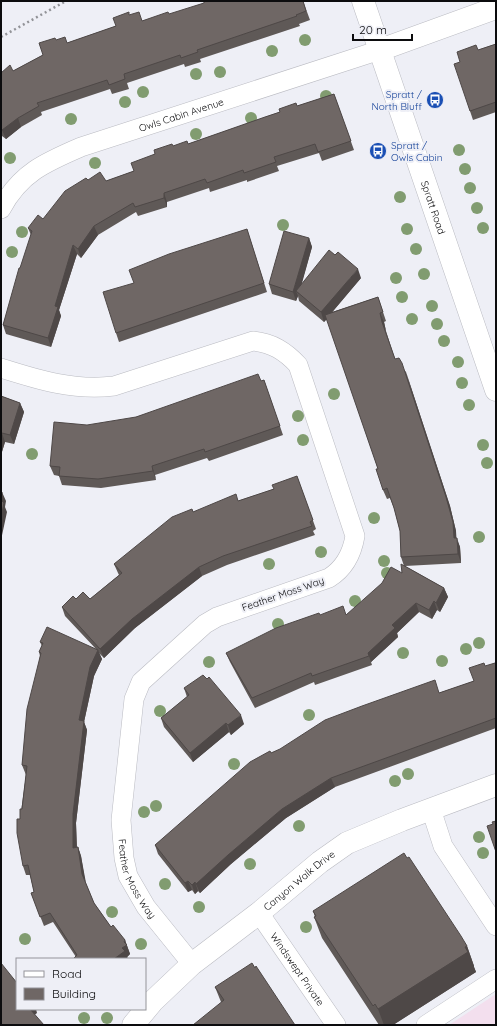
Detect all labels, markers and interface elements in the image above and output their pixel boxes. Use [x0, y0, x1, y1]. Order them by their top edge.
scale bar [353, 16, 412, 42]
text: 20 m [359, 22, 387, 37]
place label: Spratt / North Bluff [371, 88, 423, 113]
bus stop icon: Spratt / North Bluff [425, 90, 445, 110]
street label: Owls Cabin Avenue [137, 95, 226, 134]
place label: Spratt / Owls Cabin [391, 139, 442, 164]
bus stop icon: Spratt / Owls Cabin [368, 141, 388, 161]
street label: Spratt Road [418, 179, 449, 236]
street label: Feather Moss Way [240, 574, 326, 614]
street label: Feather Moss Way [116, 838, 159, 921]
street label: Canyon Walk Drive [261, 847, 338, 913]
street label: Windswept Private [268, 930, 327, 1008]
legend [16, 958, 146, 1010]
text: Road [52, 966, 82, 981]
text: Building [52, 986, 96, 1001]

